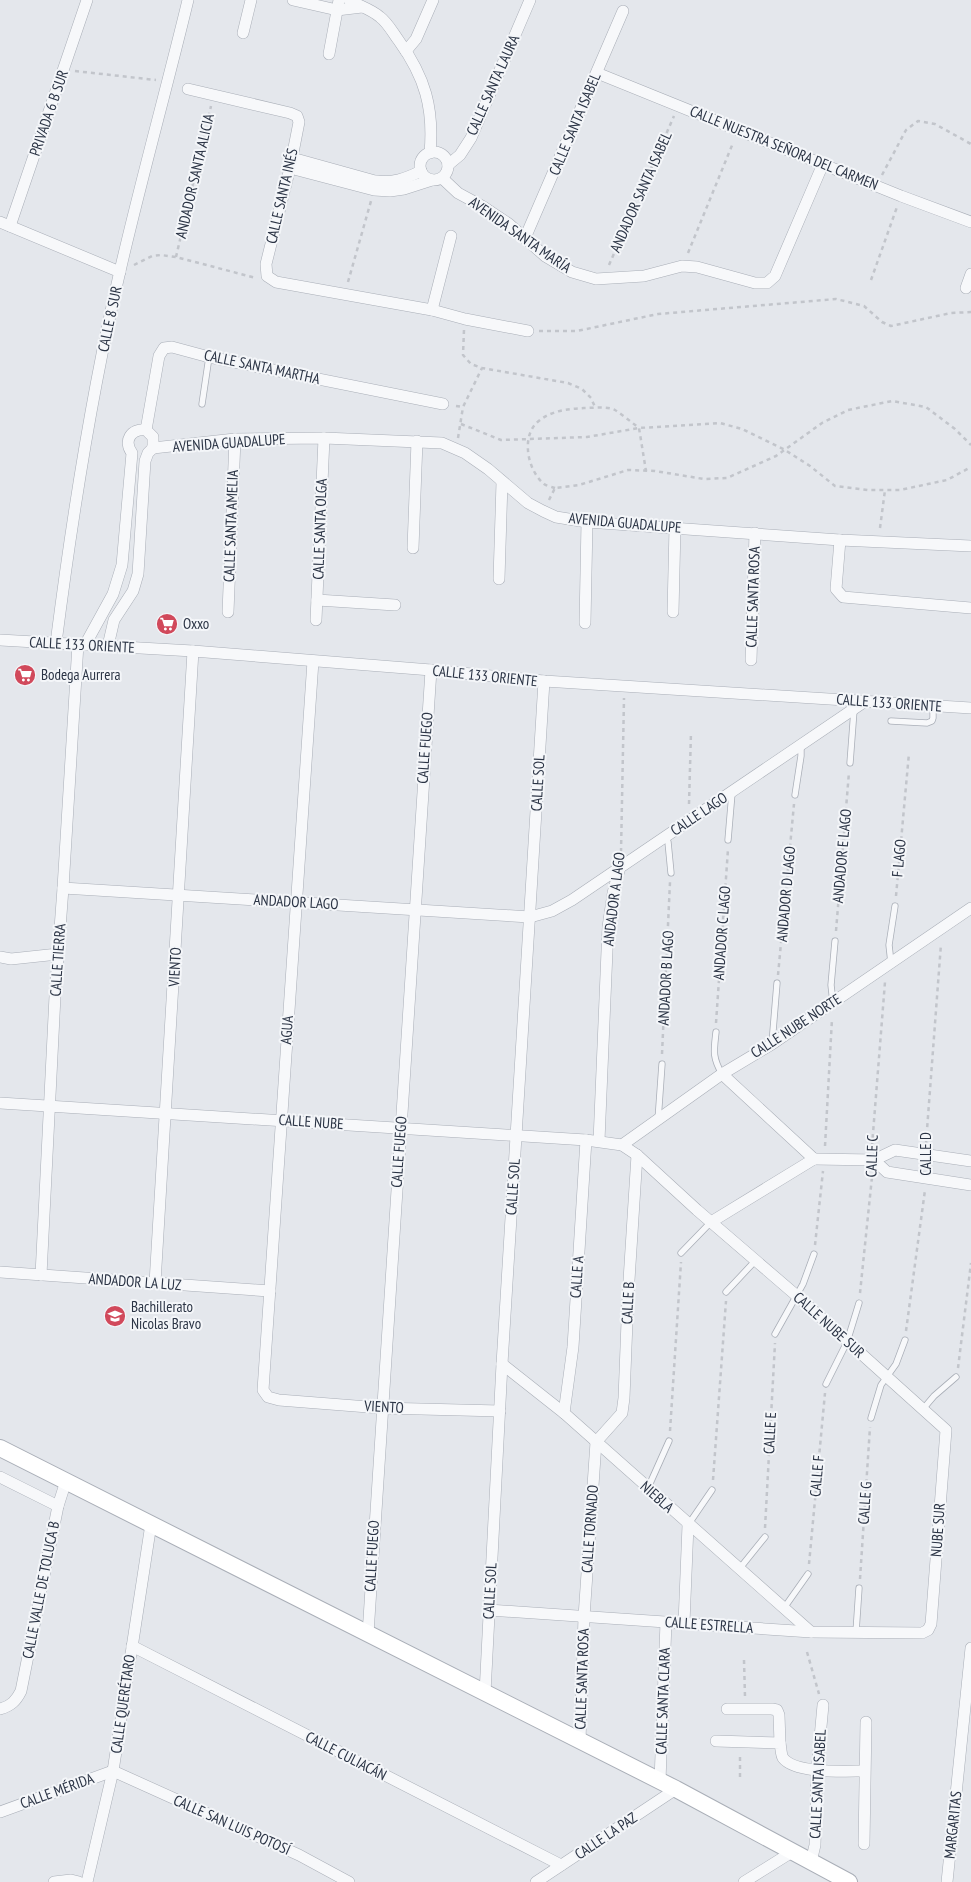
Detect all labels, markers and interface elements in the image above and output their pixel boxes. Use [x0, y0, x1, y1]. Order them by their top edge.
street label: CALLE SANTA LAURA [462, 31, 524, 138]
street label: PRIVADA 6 B SUR [25, 67, 72, 158]
street label: CALLE SANTA ISABEL [544, 69, 605, 178]
street label: CALLE NUESTRA SEÑORA DEL CARMEN [687, 101, 881, 194]
street label: ANDADOR SANTA ALICIA [171, 111, 218, 240]
street label: ANDADOR SANTA ISABEL [605, 128, 676, 255]
street label: CALLE SANTA INÉS [261, 146, 302, 245]
street label: AVENIDA SANTA MARÍA [465, 192, 576, 277]
street label: CALLE 8 SUR [93, 284, 126, 354]
street label: CALLE SANTA MARTHA [202, 345, 323, 388]
street label: AVENIDA GUADALUPE [172, 429, 286, 456]
street label: CALLE SANTA AMELIA [219, 469, 242, 582]
street label: CALLE SANTA OLGA [308, 477, 331, 580]
street label: AVENIDA GUADALUPE [568, 508, 682, 537]
street label: CALLE SANTA ROSA [741, 545, 764, 648]
supermarket icon: Oxxo [155, 612, 179, 636]
place label: Oxxo [183, 614, 209, 633]
street label: CALLE 133 ORIENTE [29, 632, 135, 657]
street label: CALLE 133 ORIENTE [432, 661, 539, 690]
supermarket icon: Bodega Aurrera [13, 663, 37, 687]
place label: Bodega Aurrera [41, 665, 121, 684]
street label: CALLE 133 ORIENTE [836, 689, 942, 716]
street label: CALLE FUEGO [413, 712, 436, 784]
street label: CALLE SOL [527, 753, 549, 812]
street label: CALLE LAGO [667, 788, 731, 839]
street label: ANDADOR E LAGO [828, 808, 855, 904]
street label: F LAGO [887, 838, 910, 878]
street label: ANDADOR D LAGO [772, 845, 799, 943]
street label: ANDADOR A LAGO [598, 851, 629, 947]
street label: ANDADOR C LAGO [709, 885, 734, 981]
street label: ANDADOR LAGO [253, 890, 339, 913]
street label: CALLE TIERRA [45, 922, 70, 997]
street label: ANDADOR B LAGO [654, 930, 677, 1026]
street label: VIENTO [164, 947, 185, 988]
street label: CALLE NUBE NORTE [747, 989, 845, 1062]
street label: AGUA [276, 1014, 297, 1045]
street label: CALLE NUBE [278, 1110, 344, 1133]
street label: CALLE FUEGO [387, 1116, 410, 1188]
street label: CALLE D [916, 1132, 935, 1176]
street label: CALLE C [861, 1134, 882, 1178]
street label: CALLE SOL [501, 1157, 524, 1216]
street label: CALLE A [566, 1254, 588, 1299]
street label: ANDADOR LA LUZ [88, 1269, 183, 1294]
street label: CALLE B [617, 1281, 638, 1325]
street label: CALLE NUBE SUR [790, 1288, 869, 1362]
place label: Bachillerato Nicolas Bravo [131, 1297, 201, 1333]
school or university icon: Bachillerato Nicolas Bravo [103, 1304, 127, 1328]
street label: VIENTO [363, 1396, 404, 1417]
street label: CALLE E [759, 1411, 780, 1454]
street label: CALLE F [805, 1454, 828, 1498]
street label: NIEBLA [637, 1477, 679, 1517]
street label: CALLE G [854, 1481, 875, 1525]
street label: CALLE TORNADO [577, 1484, 602, 1574]
street label: NUBE SUR [926, 1502, 949, 1558]
street label: CALLE VALLE DE TOLUCA B [18, 1520, 63, 1660]
street label: CALLE FUEGO [360, 1520, 383, 1592]
street label: CALLE SOL [479, 1561, 501, 1620]
street label: CALLE ESTRELLA [664, 1612, 755, 1637]
street label: CALLE SANTA ROSA [570, 1627, 593, 1730]
street label: CALLE SANTA CLARA [651, 1646, 674, 1755]
street label: CALLE QUERÉTARO [106, 1653, 139, 1755]
street label: CALLE CULIACÁN [302, 1727, 390, 1784]
street label: CALLE SANTA ISABEL [805, 1728, 830, 1839]
street label: CALLE MÉRIDA [17, 1768, 97, 1813]
street label: CALLE SAN LUIS POTOSÍ [171, 1790, 294, 1859]
street label: MARGARITAS [940, 1790, 966, 1860]
street label: CALLE LA PAZ [571, 1808, 641, 1863]

